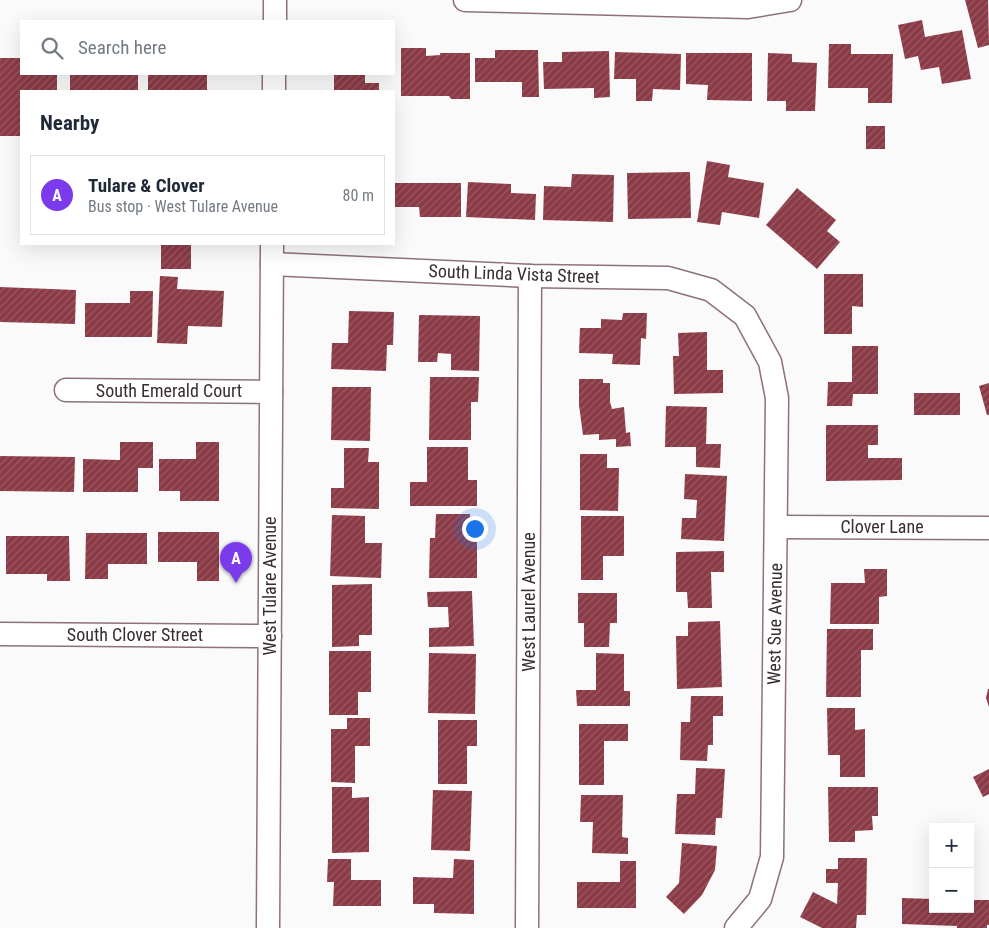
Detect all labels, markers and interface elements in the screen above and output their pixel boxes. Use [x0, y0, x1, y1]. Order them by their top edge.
search box [20, 20, 395, 75]
icon: search [38, 34, 66, 62]
text: Search here [78, 36, 166, 59]
text: Nearby [40, 111, 99, 135]
text: Tulare & Clover [88, 174, 204, 197]
text: A [52, 186, 62, 205]
text: 80 m [342, 186, 374, 205]
text: Bus stop · West Tulare Avenue [88, 197, 278, 216]
street label: South Linda Vista Street [428, 260, 600, 287]
street label: South Emerald Court [96, 380, 242, 401]
your location [462, 516, 488, 542]
street label: Clover Lane [840, 516, 924, 537]
street label: West Tulare Avenue [259, 517, 280, 655]
street label: West Laurel Avenue [518, 532, 539, 672]
pin: A [220, 542, 252, 583]
street label: West Sue Avenue [763, 563, 786, 685]
street label: South Clover Street [67, 624, 203, 645]
map controls [929, 823, 974, 913]
button: + [929, 823, 974, 868]
button: − [929, 868, 974, 913]

